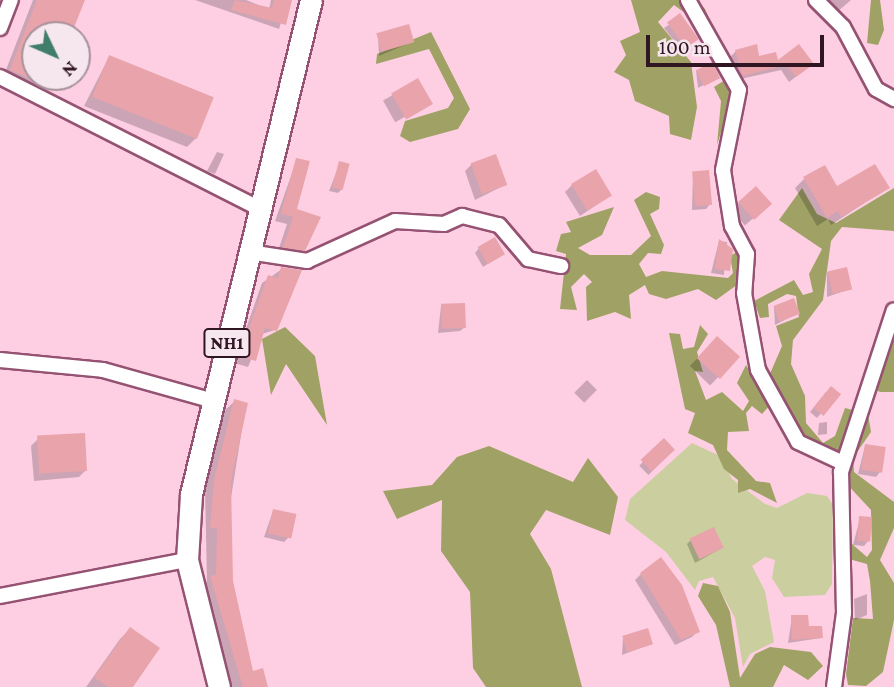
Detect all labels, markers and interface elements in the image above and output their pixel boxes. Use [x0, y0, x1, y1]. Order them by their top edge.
north arrow [21, 21, 91, 91]
scale bar [649, 21, 828, 65]
text: 100 m [659, 35, 711, 59]
text: N [58, 58, 82, 81]
road number: NH1 [202, 328, 252, 358]

